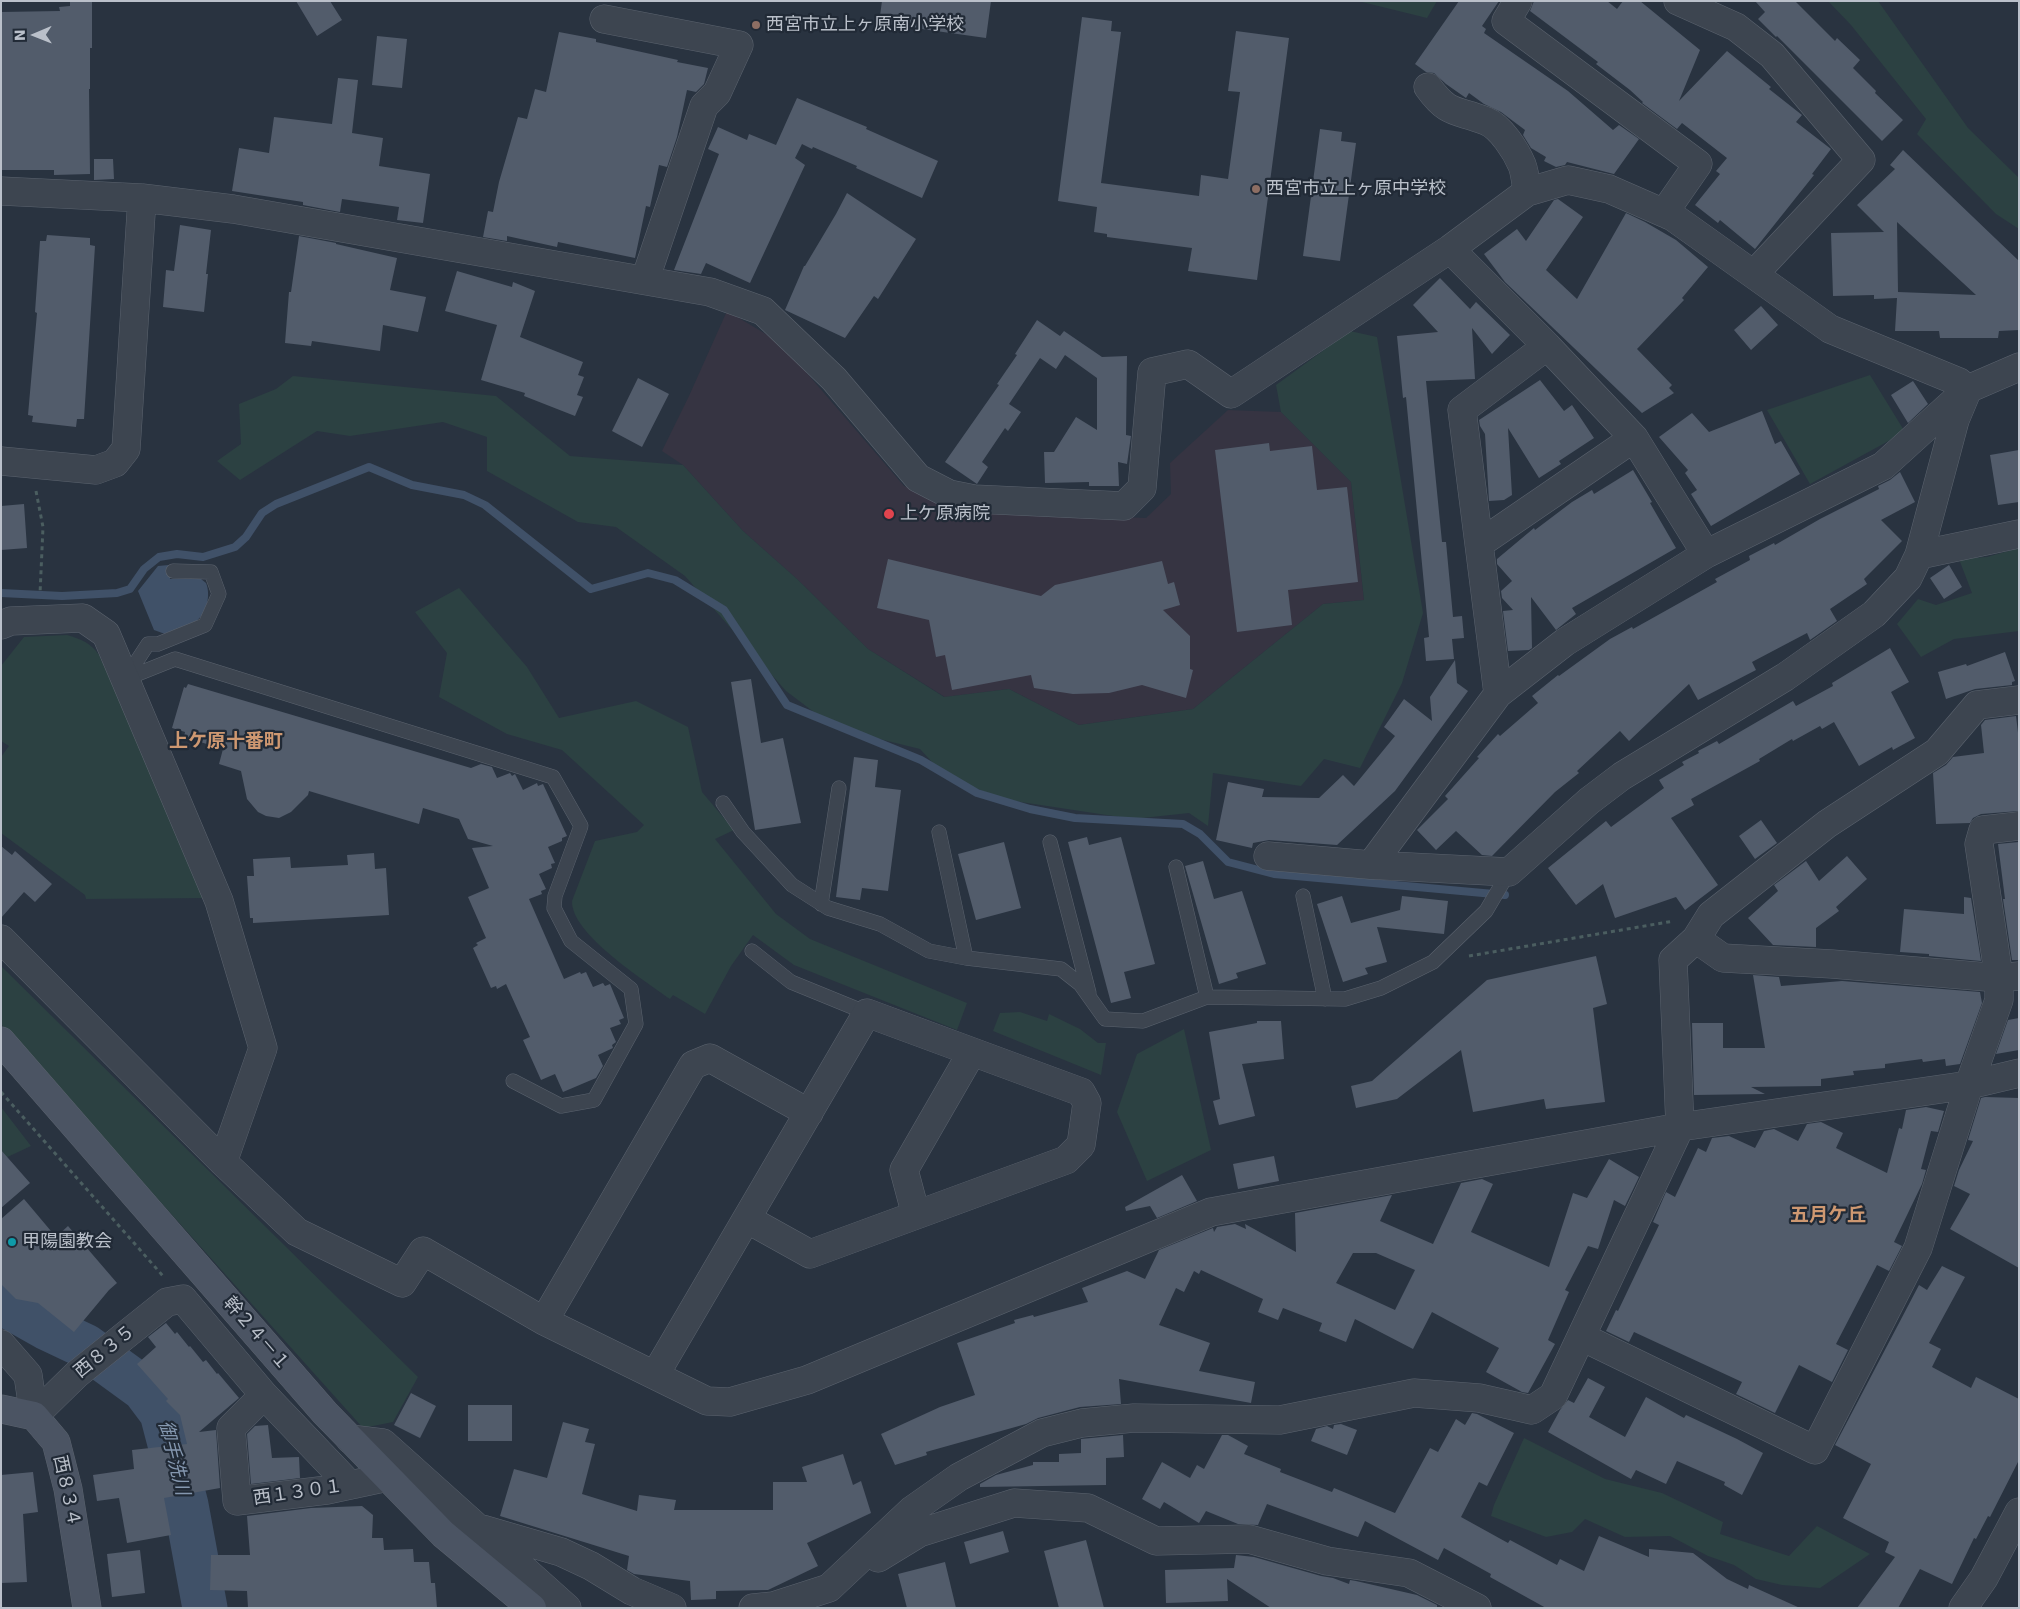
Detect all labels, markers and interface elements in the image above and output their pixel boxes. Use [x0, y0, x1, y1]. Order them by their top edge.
north arrow [10, 10, 60, 60]
place label: 西宮市立上ヶ原南小学校 [766, 14, 964, 36]
marker: 西宮市立上ヶ原南小学校 [750, 19, 762, 31]
text: N [12, 29, 28, 41]
place label: 西宮市立上ヶ原中学校 [1266, 178, 1446, 200]
marker: 西宮市立上ヶ原中学校 [1250, 183, 1262, 195]
place label: 上ケ原病院 [900, 503, 990, 525]
marker: 上ケ原病院 [882, 507, 896, 521]
district label: 上ケ原十番町 [169, 731, 283, 753]
district label: 五月ケ丘 [1790, 1205, 1866, 1227]
place label: 甲陽園教会 [22, 1231, 112, 1253]
marker: 甲陽園教会 [6, 1236, 18, 1248]
street label: 幹２４－１ [218, 1293, 294, 1375]
street label: 西８３５ [70, 1321, 140, 1383]
water label: 御手洗川 [153, 1418, 193, 1498]
street label: 西８３４ [48, 1454, 84, 1528]
street label: 西１３０１ [252, 1476, 344, 1510]

